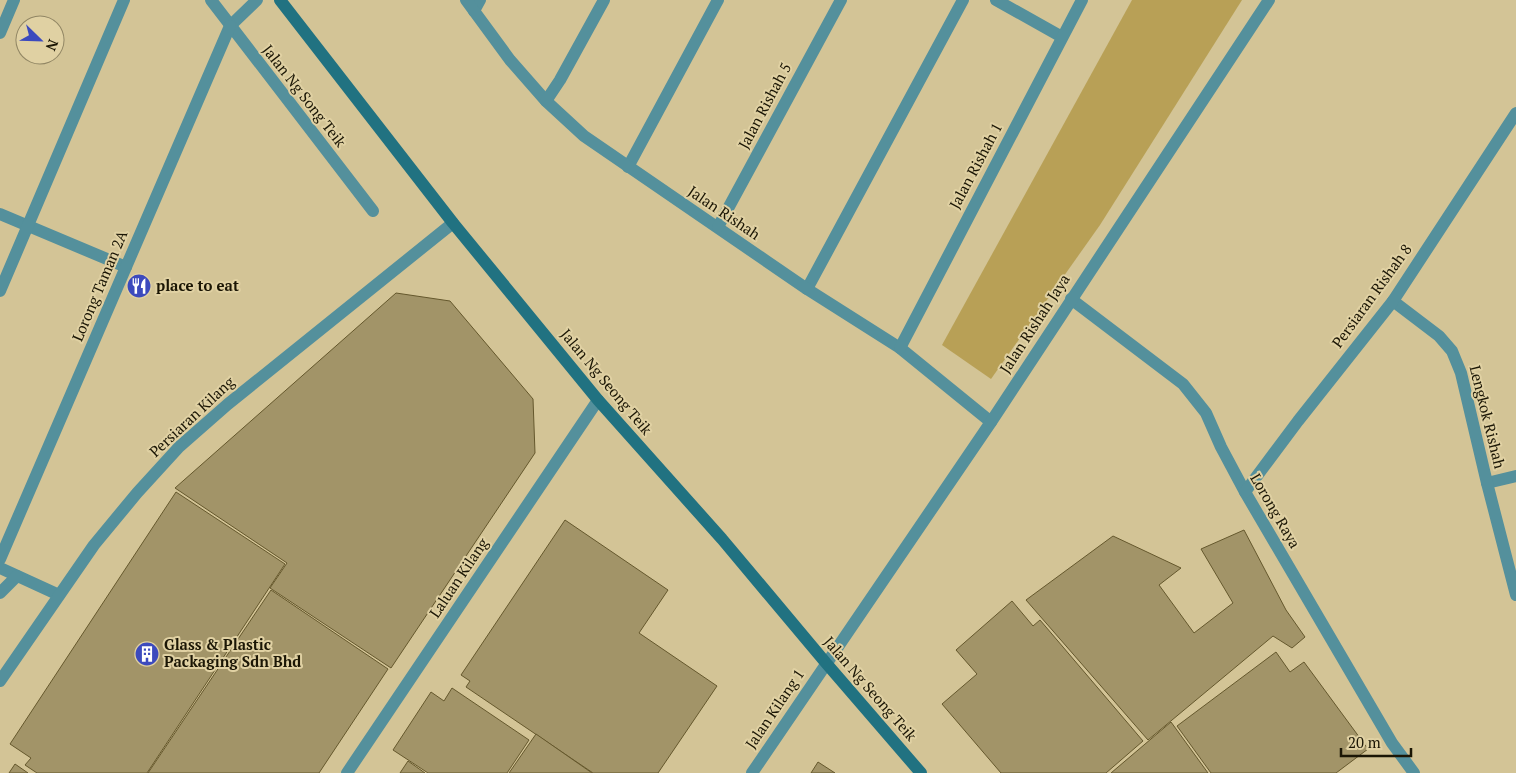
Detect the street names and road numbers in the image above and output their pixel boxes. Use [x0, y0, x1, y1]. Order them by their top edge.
street label: Jalan Ng Song Teik [258, 40, 351, 151]
street label: Jalan Rishah 5 [733, 59, 795, 152]
street label: Jalan Rishah 1 [944, 119, 1006, 212]
street label: Jalan Rishah [685, 181, 765, 244]
street label: Lorong Taman 2A [67, 226, 132, 344]
street label: Persiaran Rishah 8 [1327, 240, 1416, 351]
street label: Jalan Rishah Jaya [995, 270, 1074, 377]
street label: Jalan Ng Seong Teik [557, 324, 657, 439]
street label: Lengkok Rishah [1465, 363, 1510, 471]
street label: Persiaran Kilang [145, 371, 239, 461]
street label: Lorong Raya [1246, 469, 1306, 552]
street label: Laluan Kilang [424, 533, 493, 621]
street label: Jalan Ng Seong Teik [820, 632, 922, 745]
street label: Jalan Kilang 1 [740, 665, 808, 752]

